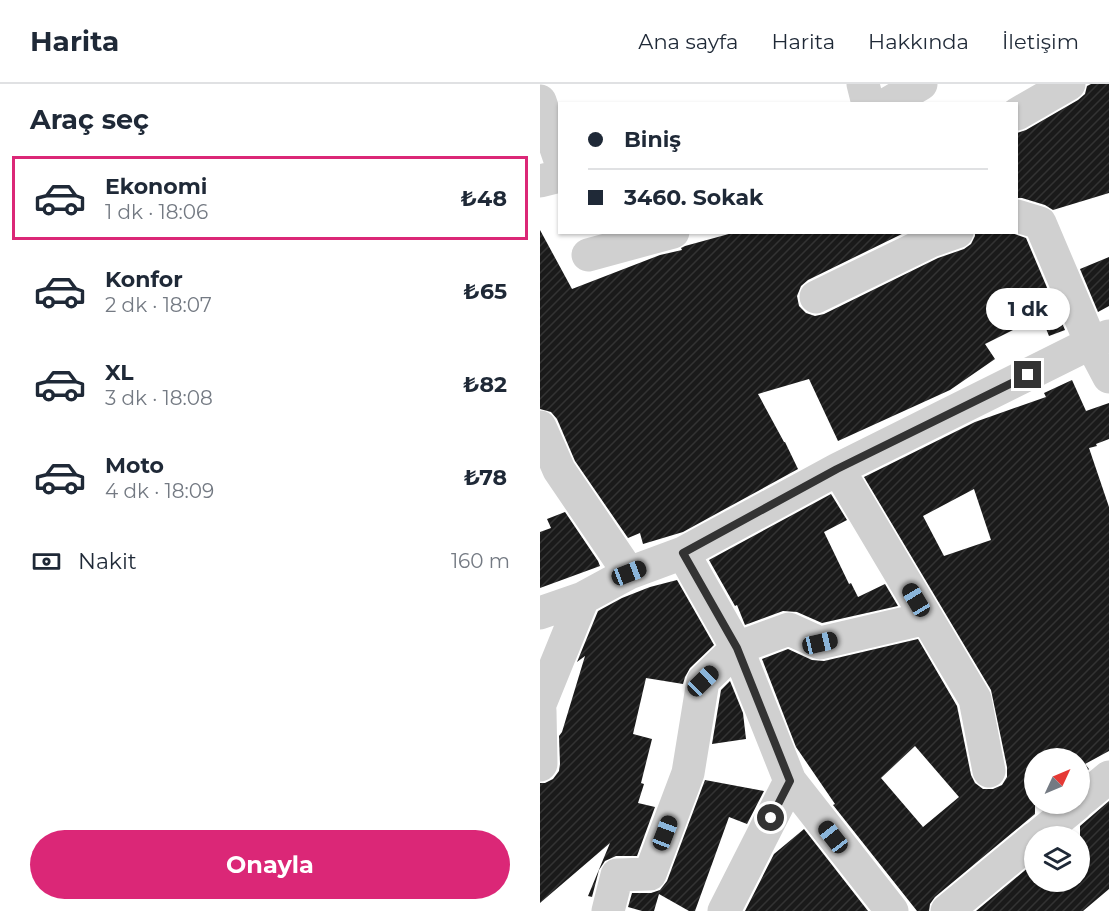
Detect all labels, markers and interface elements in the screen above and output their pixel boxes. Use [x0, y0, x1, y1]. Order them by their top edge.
text: Harita [30, 24, 119, 58]
text: Ana sayfa [638, 29, 738, 54]
text: Harita [771, 29, 835, 54]
text: Hakkında [868, 29, 969, 54]
text: İletişim [1002, 29, 1079, 54]
text: Araç seç [30, 103, 149, 136]
text: Biniş [624, 126, 681, 153]
icon: car [33, 171, 87, 225]
text: Ekonomi [105, 173, 207, 200]
text: 3460. Sokak [624, 184, 763, 211]
text: ₺48 [461, 185, 507, 212]
text: 1 dk · 18:06 [105, 200, 208, 224]
icon: car [33, 264, 87, 318]
text: Konfor [105, 266, 183, 293]
text: ₺65 [463, 278, 507, 305]
callout: 1 dk [986, 288, 1070, 330]
text: 2 dk · 18:07 [105, 293, 212, 317]
text: 1 dk [1008, 297, 1048, 321]
icon: car [33, 357, 87, 411]
text: XL [105, 359, 134, 386]
route end [1014, 361, 1041, 388]
text: ₺82 [463, 371, 507, 398]
text: 3 dk · 18:08 [105, 386, 213, 410]
icon: car [33, 450, 87, 504]
text: Moto [105, 452, 164, 479]
text: ₺78 [464, 464, 507, 491]
text: 4 dk · 18:09 [105, 479, 214, 503]
icon: cash [30, 545, 63, 578]
text: Nakit [78, 548, 137, 575]
text: 160 m [451, 549, 510, 573]
car [609, 558, 649, 588]
car [899, 580, 933, 620]
car [800, 630, 840, 656]
car [684, 662, 722, 700]
north arrow [1024, 748, 1090, 814]
map controls [1024, 748, 1090, 892]
route start [757, 804, 784, 831]
car [650, 813, 680, 853]
car [815, 817, 851, 857]
button: layers [1024, 826, 1090, 892]
button: Onayla [30, 830, 510, 899]

